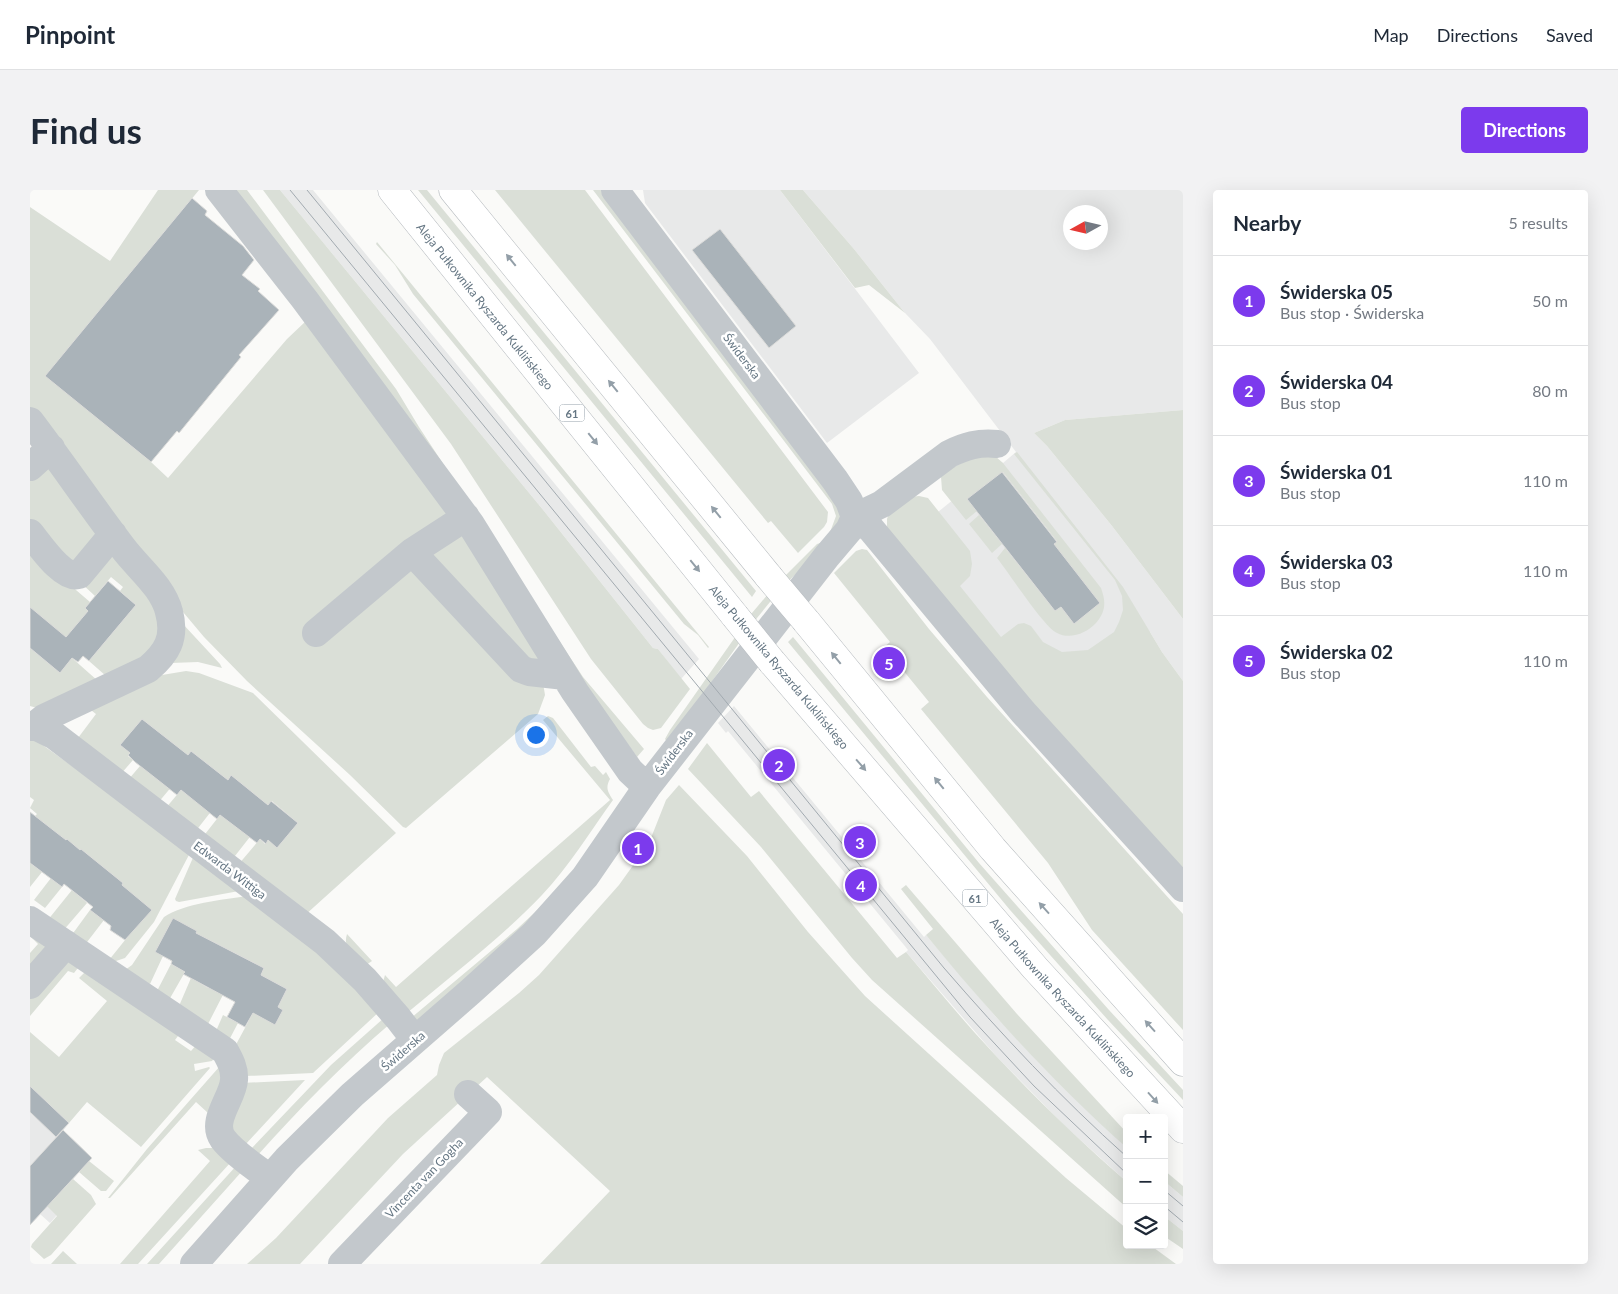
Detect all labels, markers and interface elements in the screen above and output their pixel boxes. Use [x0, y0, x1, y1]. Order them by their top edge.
text: Pinpoint [25, 20, 115, 49]
text: Map [1373, 24, 1409, 46]
text: Directions [1437, 24, 1518, 46]
text: Saved [1546, 24, 1593, 46]
button: Directions [1461, 107, 1588, 153]
text: Find us [30, 109, 142, 151]
north arrow [1063, 205, 1108, 250]
text: Nearby [1233, 210, 1301, 235]
text: 5 results [1508, 213, 1568, 232]
street label: Aleja Pułkownika Ryszarda Kuklińskiego [414, 220, 557, 393]
one-way arrow [505, 254, 516, 267]
text: Świderska 05 [1280, 280, 1393, 303]
text: 1 [1244, 291, 1254, 310]
text: 50 m [1532, 291, 1568, 310]
text: Bus stop · Świderska [1280, 303, 1424, 322]
street label: Świderska [720, 330, 764, 382]
text: Świderska 04 [1280, 370, 1393, 393]
one-way arrow [608, 380, 619, 393]
text: 2 [1244, 381, 1254, 400]
text: 80 m [1532, 381, 1568, 400]
text: Bus stop [1280, 393, 1341, 412]
road number: 61 [560, 404, 584, 422]
one-way arrow [587, 433, 598, 446]
text: Świderska 01 [1280, 460, 1393, 483]
text: 3 [1244, 471, 1254, 490]
text: 110 m [1523, 471, 1568, 490]
text: Bus stop [1280, 483, 1341, 502]
one-way arrow [711, 506, 722, 519]
text: Świderska 03 [1280, 550, 1393, 573]
one-way arrow [689, 559, 700, 572]
text: 4 [1244, 561, 1254, 580]
text: 110 m [1523, 561, 1568, 580]
text: Bus stop [1280, 573, 1341, 592]
street label: Aleja Pułkownika Ryszarda Kuklińskiego [706, 582, 852, 752]
text: Świderska 02 [1280, 640, 1393, 663]
pin: 5 [873, 644, 905, 682]
one-way arrow [831, 651, 842, 664]
text: 5 [1244, 651, 1254, 670]
text: 110 m [1523, 651, 1568, 670]
text: Bus stop [1280, 663, 1341, 682]
your location [523, 722, 549, 748]
street label: Świderska [652, 726, 696, 778]
pin: 2 [763, 746, 795, 784]
one-way arrow [856, 758, 867, 771]
one-way arrow [934, 777, 945, 790]
pin: 3 [844, 823, 876, 861]
pin: 1 [622, 829, 654, 867]
street label: Edwarda Wittiga [191, 838, 269, 902]
pin: 4 [845, 866, 877, 904]
road number: 61 [962, 890, 988, 906]
one-way arrow [1038, 902, 1050, 914]
street label: Aleja Pułkownika Ryszarda Kuklińskiego [987, 914, 1139, 1080]
one-way arrow [1145, 1019, 1156, 1032]
street label: Świderska [378, 1028, 428, 1074]
one-way arrow [1147, 1091, 1159, 1103]
map controls [1123, 1114, 1168, 1249]
button: + [1123, 1114, 1168, 1159]
street label: Vincenta van Gogha [382, 1135, 466, 1221]
button: − [1123, 1159, 1168, 1204]
button: layers [1123, 1204, 1168, 1249]

